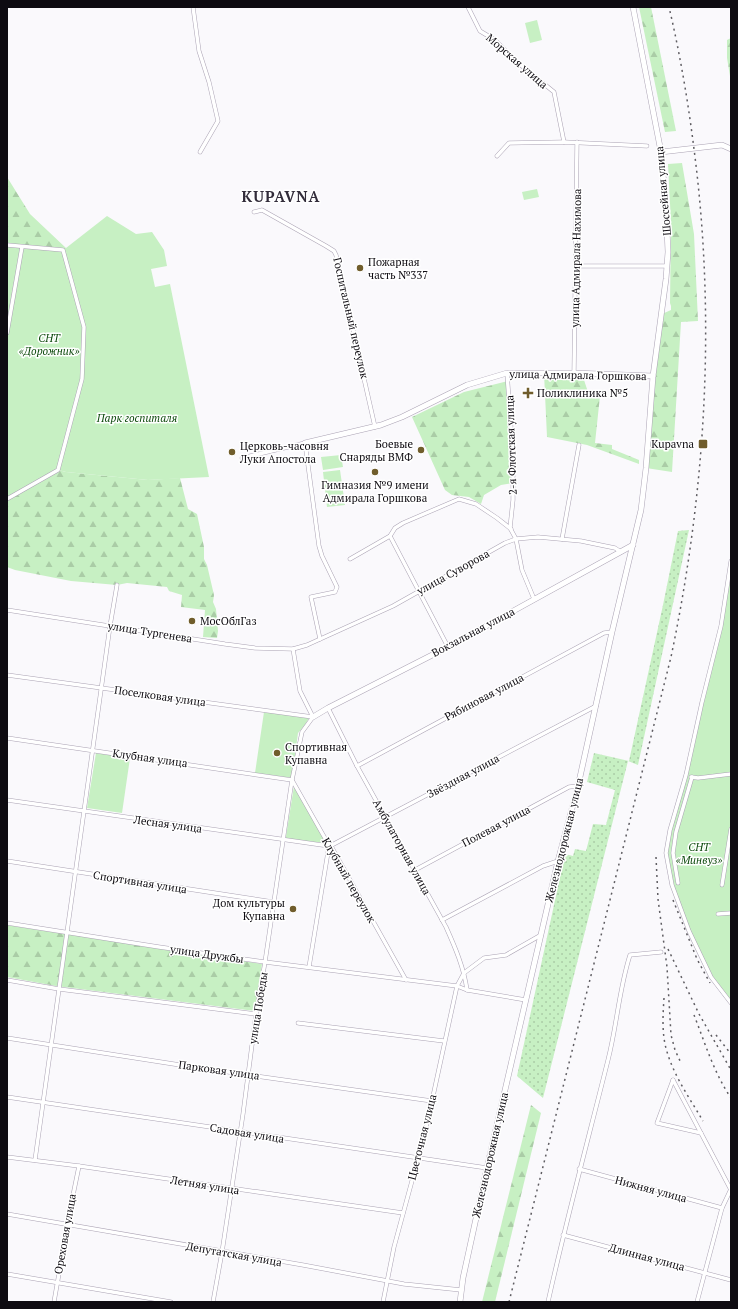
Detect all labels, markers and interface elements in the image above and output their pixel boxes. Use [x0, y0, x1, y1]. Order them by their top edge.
street label: Морская улица [483, 30, 551, 92]
street label: Шоссейная улица [652, 145, 674, 236]
district label: KUPAVNA [242, 186, 321, 206]
street label: улица Адмирала Нахимова [568, 188, 584, 329]
place label: Пожарная часть №337 [368, 255, 428, 282]
street label: Госпитальный переулок [330, 256, 372, 380]
marker: Пожарная часть №337 [355, 263, 365, 273]
park label: СНТ «Дорожник» [19, 331, 79, 358]
street label: улица Адмирала Горшкова [508, 367, 647, 383]
place label: Поликлиника №5 [537, 386, 628, 400]
marker: Поликлиника №5 [522, 387, 534, 399]
street label: 2-я Флотская улица [502, 394, 520, 495]
park label: Парк госпиталя [96, 411, 177, 425]
place label: Боевые Снаряды ВМФ [340, 437, 413, 464]
place label: Kupavna [651, 437, 694, 451]
marker: Kupavna [697, 438, 709, 450]
place label: Церковь-часовня Луки Апостола [239, 439, 329, 466]
marker: Боевые Снаряды ВМФ [416, 445, 426, 455]
marker: Церковь-часовня Луки Апостола [227, 447, 237, 457]
marker: Гимназия №9 имени Адмирала Горшкова [370, 467, 380, 477]
place label: Гимназия №9 имени Адмирала Горшкова [321, 478, 429, 505]
street label: улица Суворова [413, 546, 492, 598]
street label: Вокзальная улица [429, 604, 517, 660]
place label: МосОблГаз [200, 614, 257, 628]
marker: МосОблГаз [187, 616, 197, 626]
street label: улица Тургенева [106, 618, 194, 646]
street label: Рябиновая улица [442, 670, 526, 724]
street label: Поселковая улица [113, 683, 207, 709]
place label: Спортивная Купавна [285, 740, 347, 767]
street label: Клубная улица [112, 746, 189, 770]
marker: Спортивная Купавна [272, 748, 282, 758]
street label: Звёздная улица [424, 751, 502, 801]
street label: Железнодорожная улица [542, 776, 586, 904]
street label: Амбулаторная улица [370, 797, 434, 898]
street label: Полевая улица [459, 802, 533, 850]
street label: Лесная улица [132, 812, 204, 836]
street label: Клубный переулок [319, 835, 379, 925]
park label: СНТ «Минвуз» [676, 840, 722, 867]
street label: Спортивная улица [92, 868, 188, 896]
place label: Дом культуры Купавна [213, 896, 285, 923]
marker: Дом культуры Купавна [288, 904, 298, 914]
street label: улица Дружбы [168, 942, 245, 966]
street label: улица Победы [245, 971, 271, 1046]
street label: Парковая улица [178, 1057, 261, 1083]
street label: Железнодорожная улица [469, 1091, 511, 1219]
street label: Цветочная улица [405, 1092, 440, 1181]
street label: Садовая улица [209, 1120, 286, 1146]
street label: Летняя улица [169, 1172, 241, 1197]
street label: Нижняя улица [613, 1173, 689, 1205]
street label: Ореховая улица [51, 1192, 79, 1275]
street label: Депутатская улица [185, 1239, 283, 1269]
street label: Длинная улица [607, 1240, 687, 1274]

